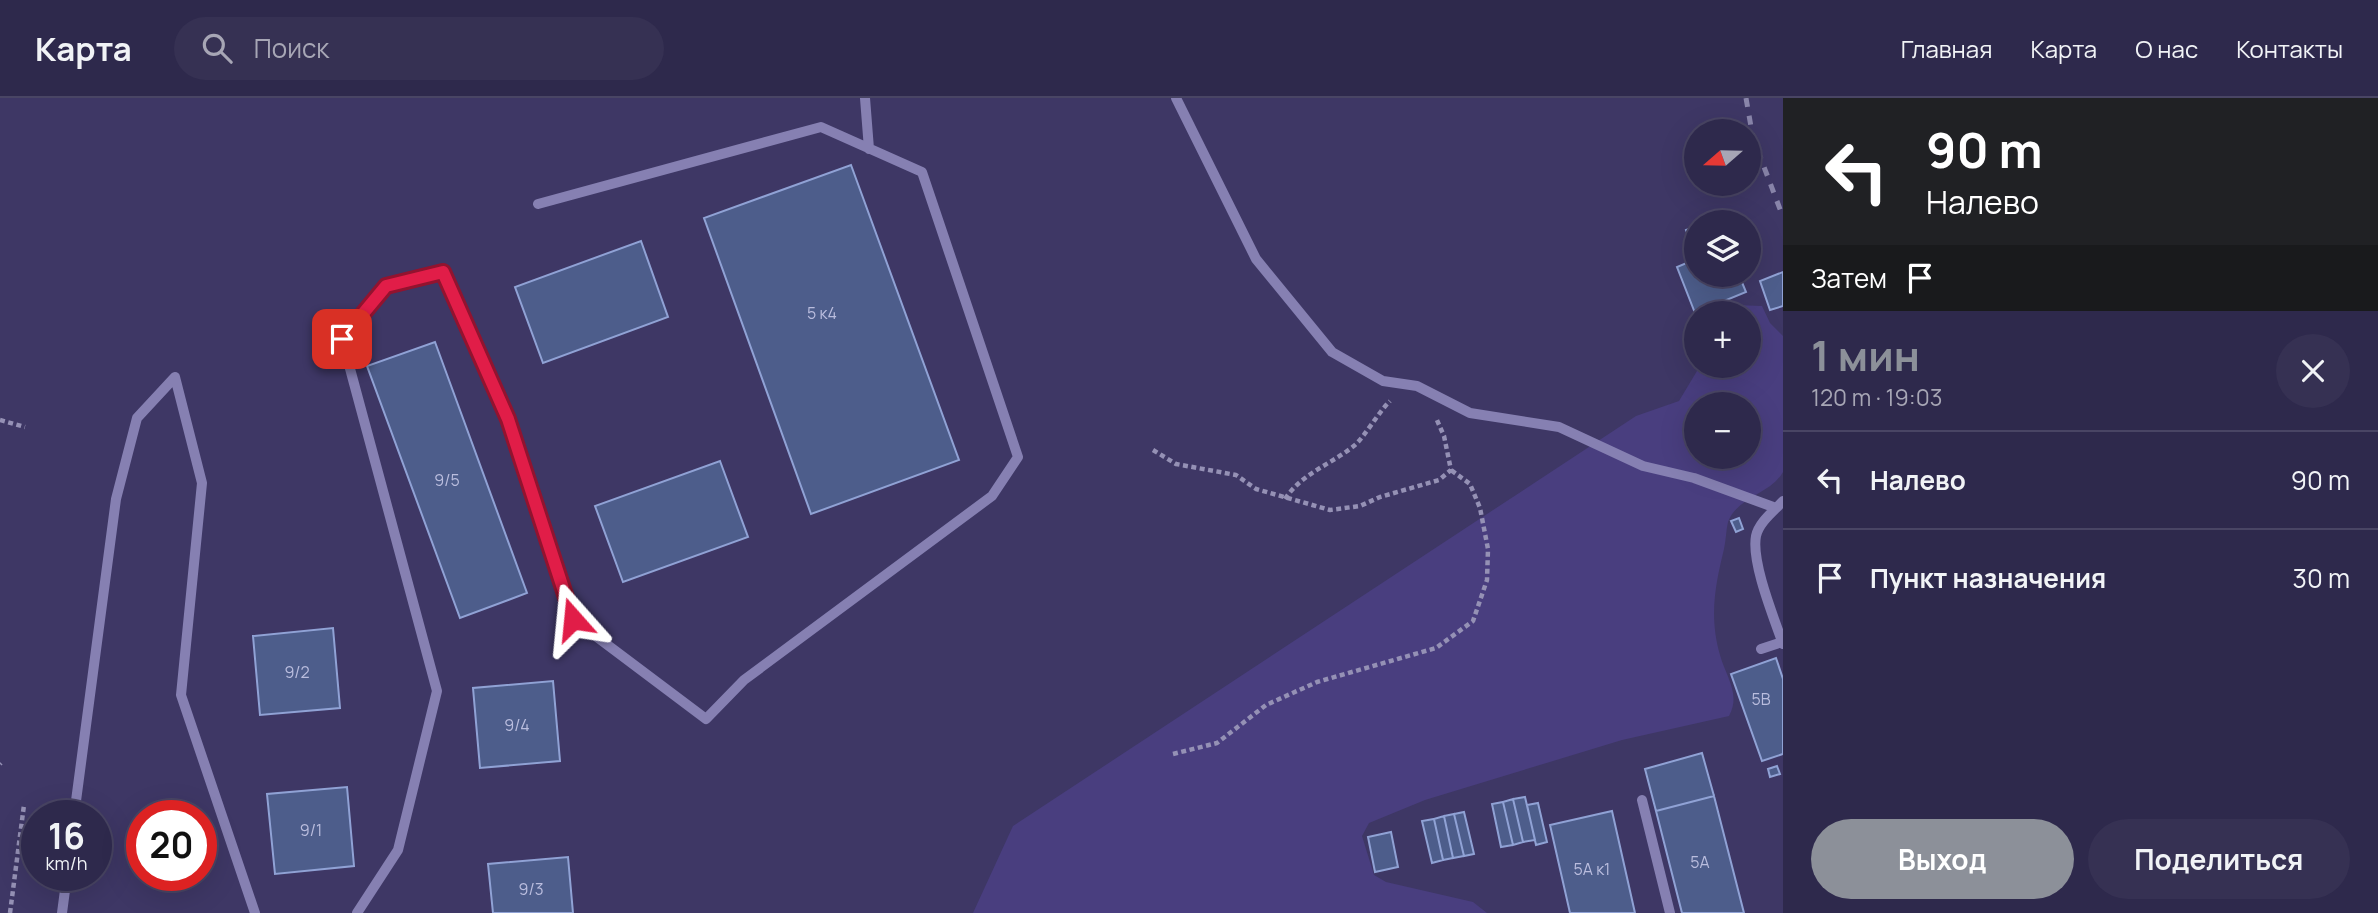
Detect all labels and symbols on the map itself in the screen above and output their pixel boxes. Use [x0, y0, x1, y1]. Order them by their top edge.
north arrow [1684, 119, 1760, 196]
house number: 5 к4 [807, 302, 837, 324]
pin [312, 309, 372, 369]
house number: 9/5 [434, 469, 460, 491]
position arrow [536, 582, 610, 656]
house number: 9/2 [284, 661, 310, 683]
house number: 5В [1751, 688, 1771, 710]
house number: 9/4 [504, 714, 530, 736]
speed limit sign: 20 [126, 800, 217, 891]
house number: 9/1 [300, 819, 322, 841]
house number: 5А [1690, 851, 1710, 873]
house number: 5А к1 [1574, 858, 1610, 880]
house number: 9/3 [519, 878, 543, 900]

